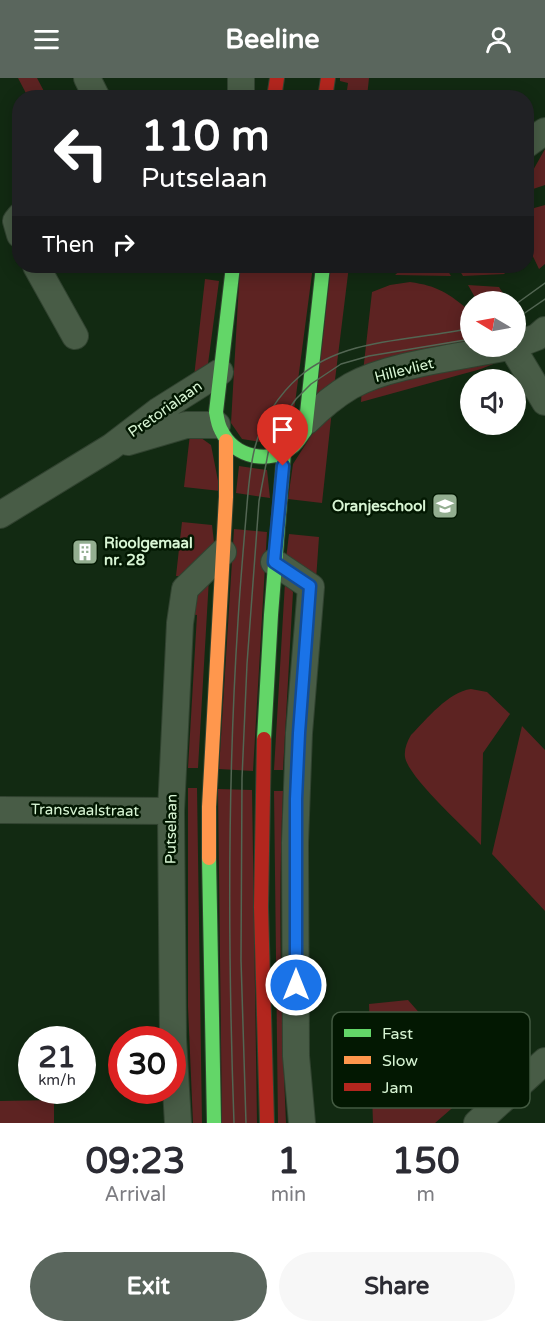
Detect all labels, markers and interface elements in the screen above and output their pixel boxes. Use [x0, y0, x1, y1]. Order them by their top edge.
icon: menu [30, 23, 63, 56]
text: Beeline [225, 23, 320, 56]
icon: person [482, 23, 515, 56]
text: 110 m [141, 111, 270, 162]
icon: left [42, 114, 120, 192]
text: Putselaan [141, 162, 267, 195]
icon: right [107, 228, 140, 261]
text: Then [42, 232, 95, 258]
north arrow [460, 291, 526, 357]
map controls [460, 291, 526, 435]
street label: Hillevliet [373, 354, 436, 386]
button: sound [460, 369, 526, 435]
street label: Pretorialaan [124, 377, 206, 441]
pin [257, 404, 308, 466]
icon: arrive [266, 413, 299, 446]
school or university icon: Oranjeschool [430, 491, 460, 521]
place label: Oranjeschool [332, 497, 426, 516]
place label: Rioolgemaal nr. 28 [104, 534, 193, 569]
building icon: Rioolgemaal nr. 28 [70, 537, 100, 567]
street label: Putselaan [161, 794, 181, 864]
street label: Transvaalstraat [31, 800, 139, 820]
position arrow [264, 953, 328, 1017]
legend [332, 1012, 530, 1108]
text: Fast [382, 1024, 413, 1044]
speed limit sign: 30 [108, 1026, 186, 1104]
text: 21 [38, 1039, 76, 1076]
text: Slow [382, 1051, 418, 1071]
text: km/h [38, 1071, 76, 1089]
text: Jam [382, 1078, 413, 1098]
text: 09:23 [85, 1140, 185, 1183]
text: 1 [277, 1140, 300, 1183]
text: 150 [392, 1140, 460, 1183]
text: Arrival [104, 1183, 166, 1207]
text: min [271, 1183, 306, 1207]
text: m [416, 1183, 435, 1207]
button: Exit [30, 1252, 267, 1321]
button: Share [279, 1252, 515, 1321]

